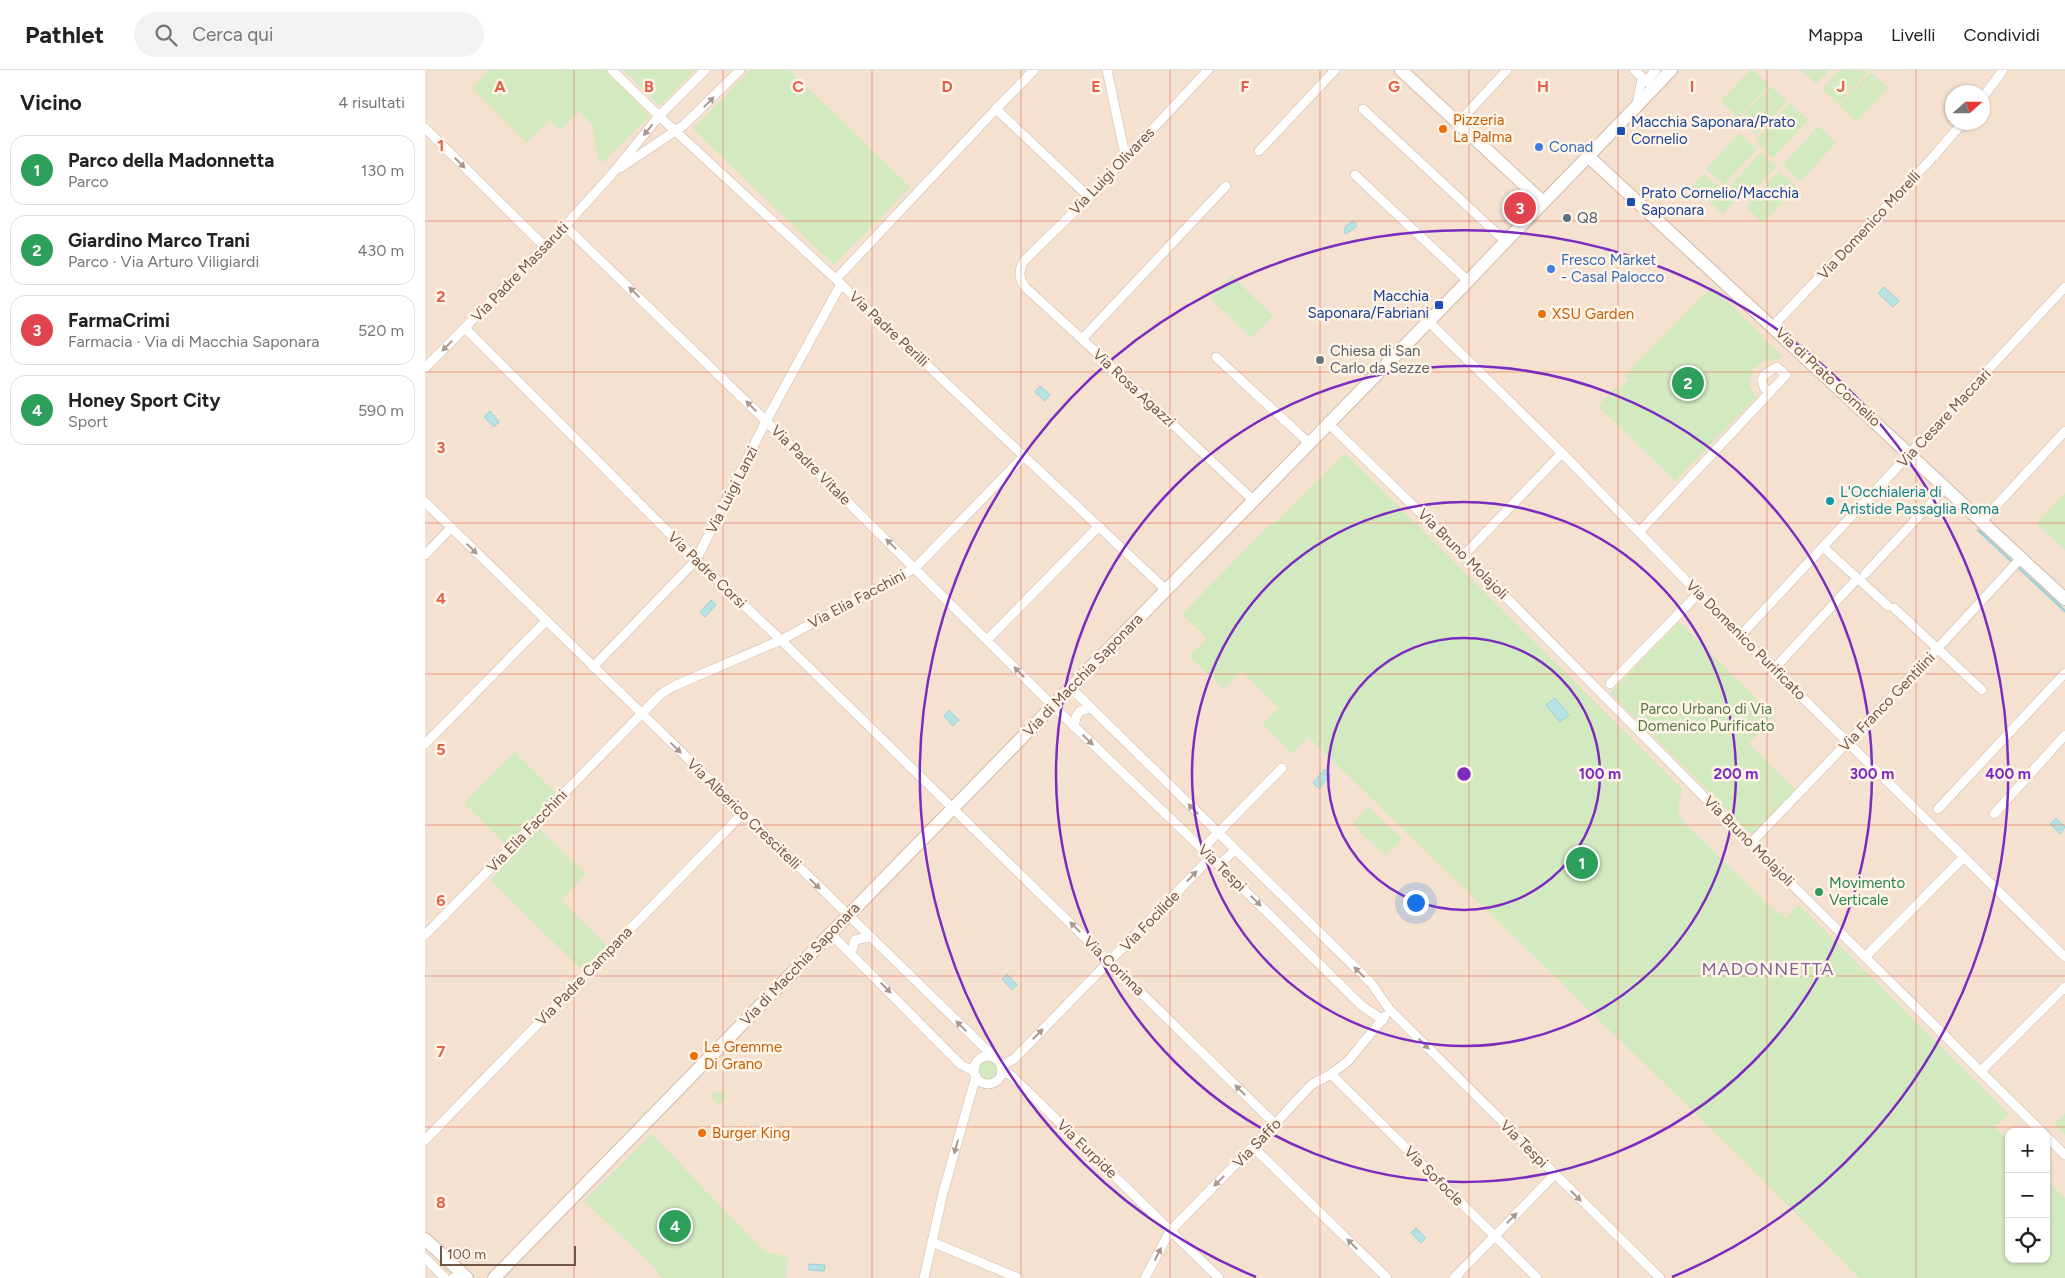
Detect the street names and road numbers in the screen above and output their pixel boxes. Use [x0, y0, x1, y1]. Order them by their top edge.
street label: Via Luigi Olivares [1066, 123, 1158, 219]
street label: Via Domenico Morelli [1814, 167, 1924, 283]
street label: Via Padre Massaruti [468, 218, 572, 326]
street label: Via Padre Perilli [845, 287, 933, 371]
street label: Via di Prato Cornelio [1772, 324, 1885, 431]
street label: Via Rosa Agazzi [1089, 345, 1179, 431]
street label: Via Cesare Maccari [1894, 365, 1994, 471]
street label: Via Padre Vitale [767, 421, 855, 509]
street label: Via Luigi Lanzi [702, 443, 762, 537]
street label: Via Bruno Molajoli [1414, 505, 1512, 603]
street label: Via Padre Corsi [664, 528, 750, 612]
street label: Via Elia Facchini [805, 566, 909, 632]
street label: Via Domenico Purificato [1682, 576, 1810, 704]
street label: Via di Macchia Saponara [1020, 610, 1146, 740]
street label: Via Franco Gentilini [1835, 649, 1939, 755]
street label: Via Alberico Crescitelli [683, 755, 805, 873]
street label: Via Elia Facchini [483, 786, 571, 876]
street label: Via Bruno Molajoli [1700, 792, 1798, 890]
street label: Via Tespi [1194, 841, 1250, 895]
street label: Via Focilide [1117, 887, 1183, 955]
street label: Via di Macchia Saponara [737, 899, 863, 1029]
street label: Via Padre Campana [532, 923, 636, 1029]
street label: Via Corinna [1080, 933, 1148, 999]
street label: Via Saffo [1229, 1114, 1285, 1171]
street label: Via Eurpide [1053, 1116, 1121, 1182]
street label: Via Tespi [1496, 1116, 1552, 1172]
street label: Via Sofocle [1400, 1142, 1468, 1210]

